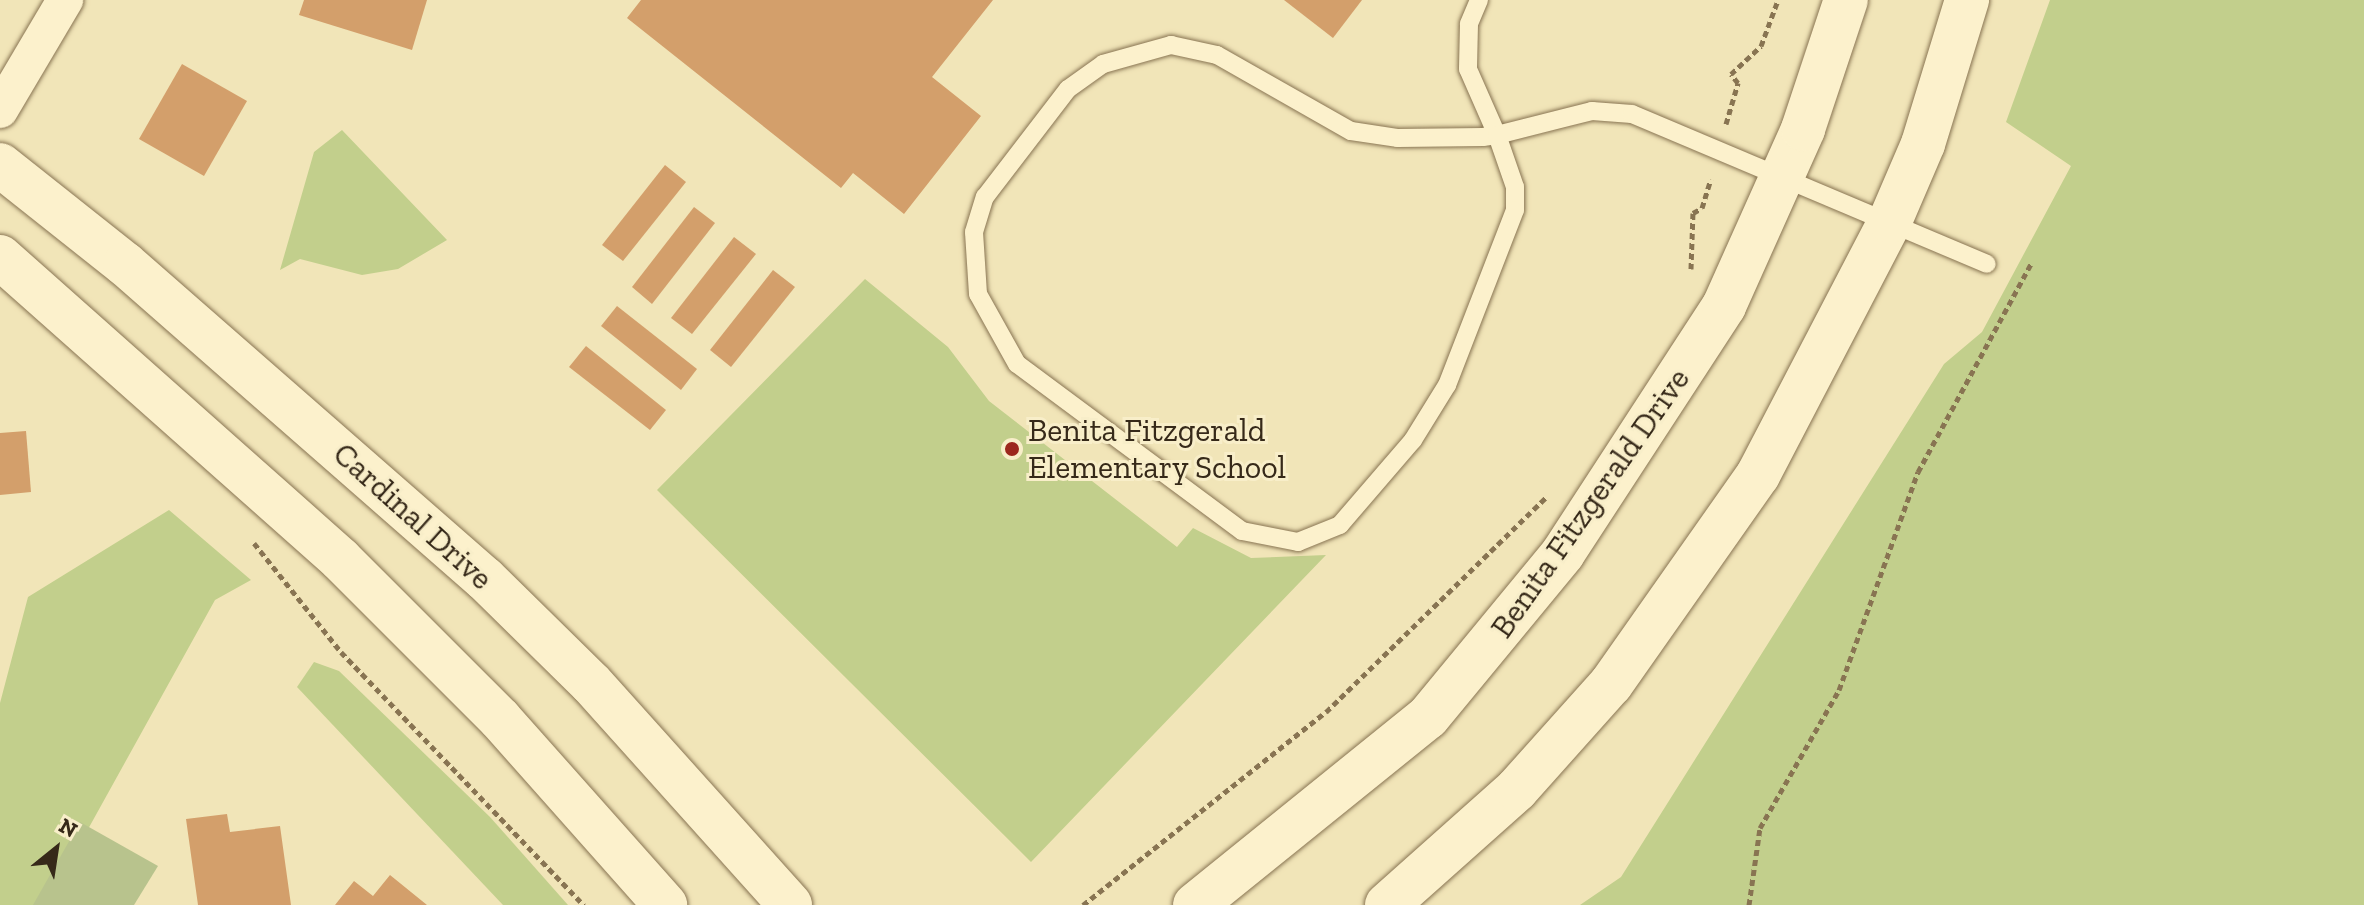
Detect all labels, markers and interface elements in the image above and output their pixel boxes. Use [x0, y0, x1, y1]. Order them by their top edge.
street label: Benita Fitzgerald Drive [1483, 361, 1697, 645]
place label: Benita Fitzgerald Elementary School [1028, 412, 1287, 487]
street label: Cardinal Drive [325, 434, 501, 598]
marker: Benita Fitzgerald Elementary School [1003, 440, 1021, 458]
north arrow [16, 809, 96, 889]
text: N [54, 812, 82, 844]

